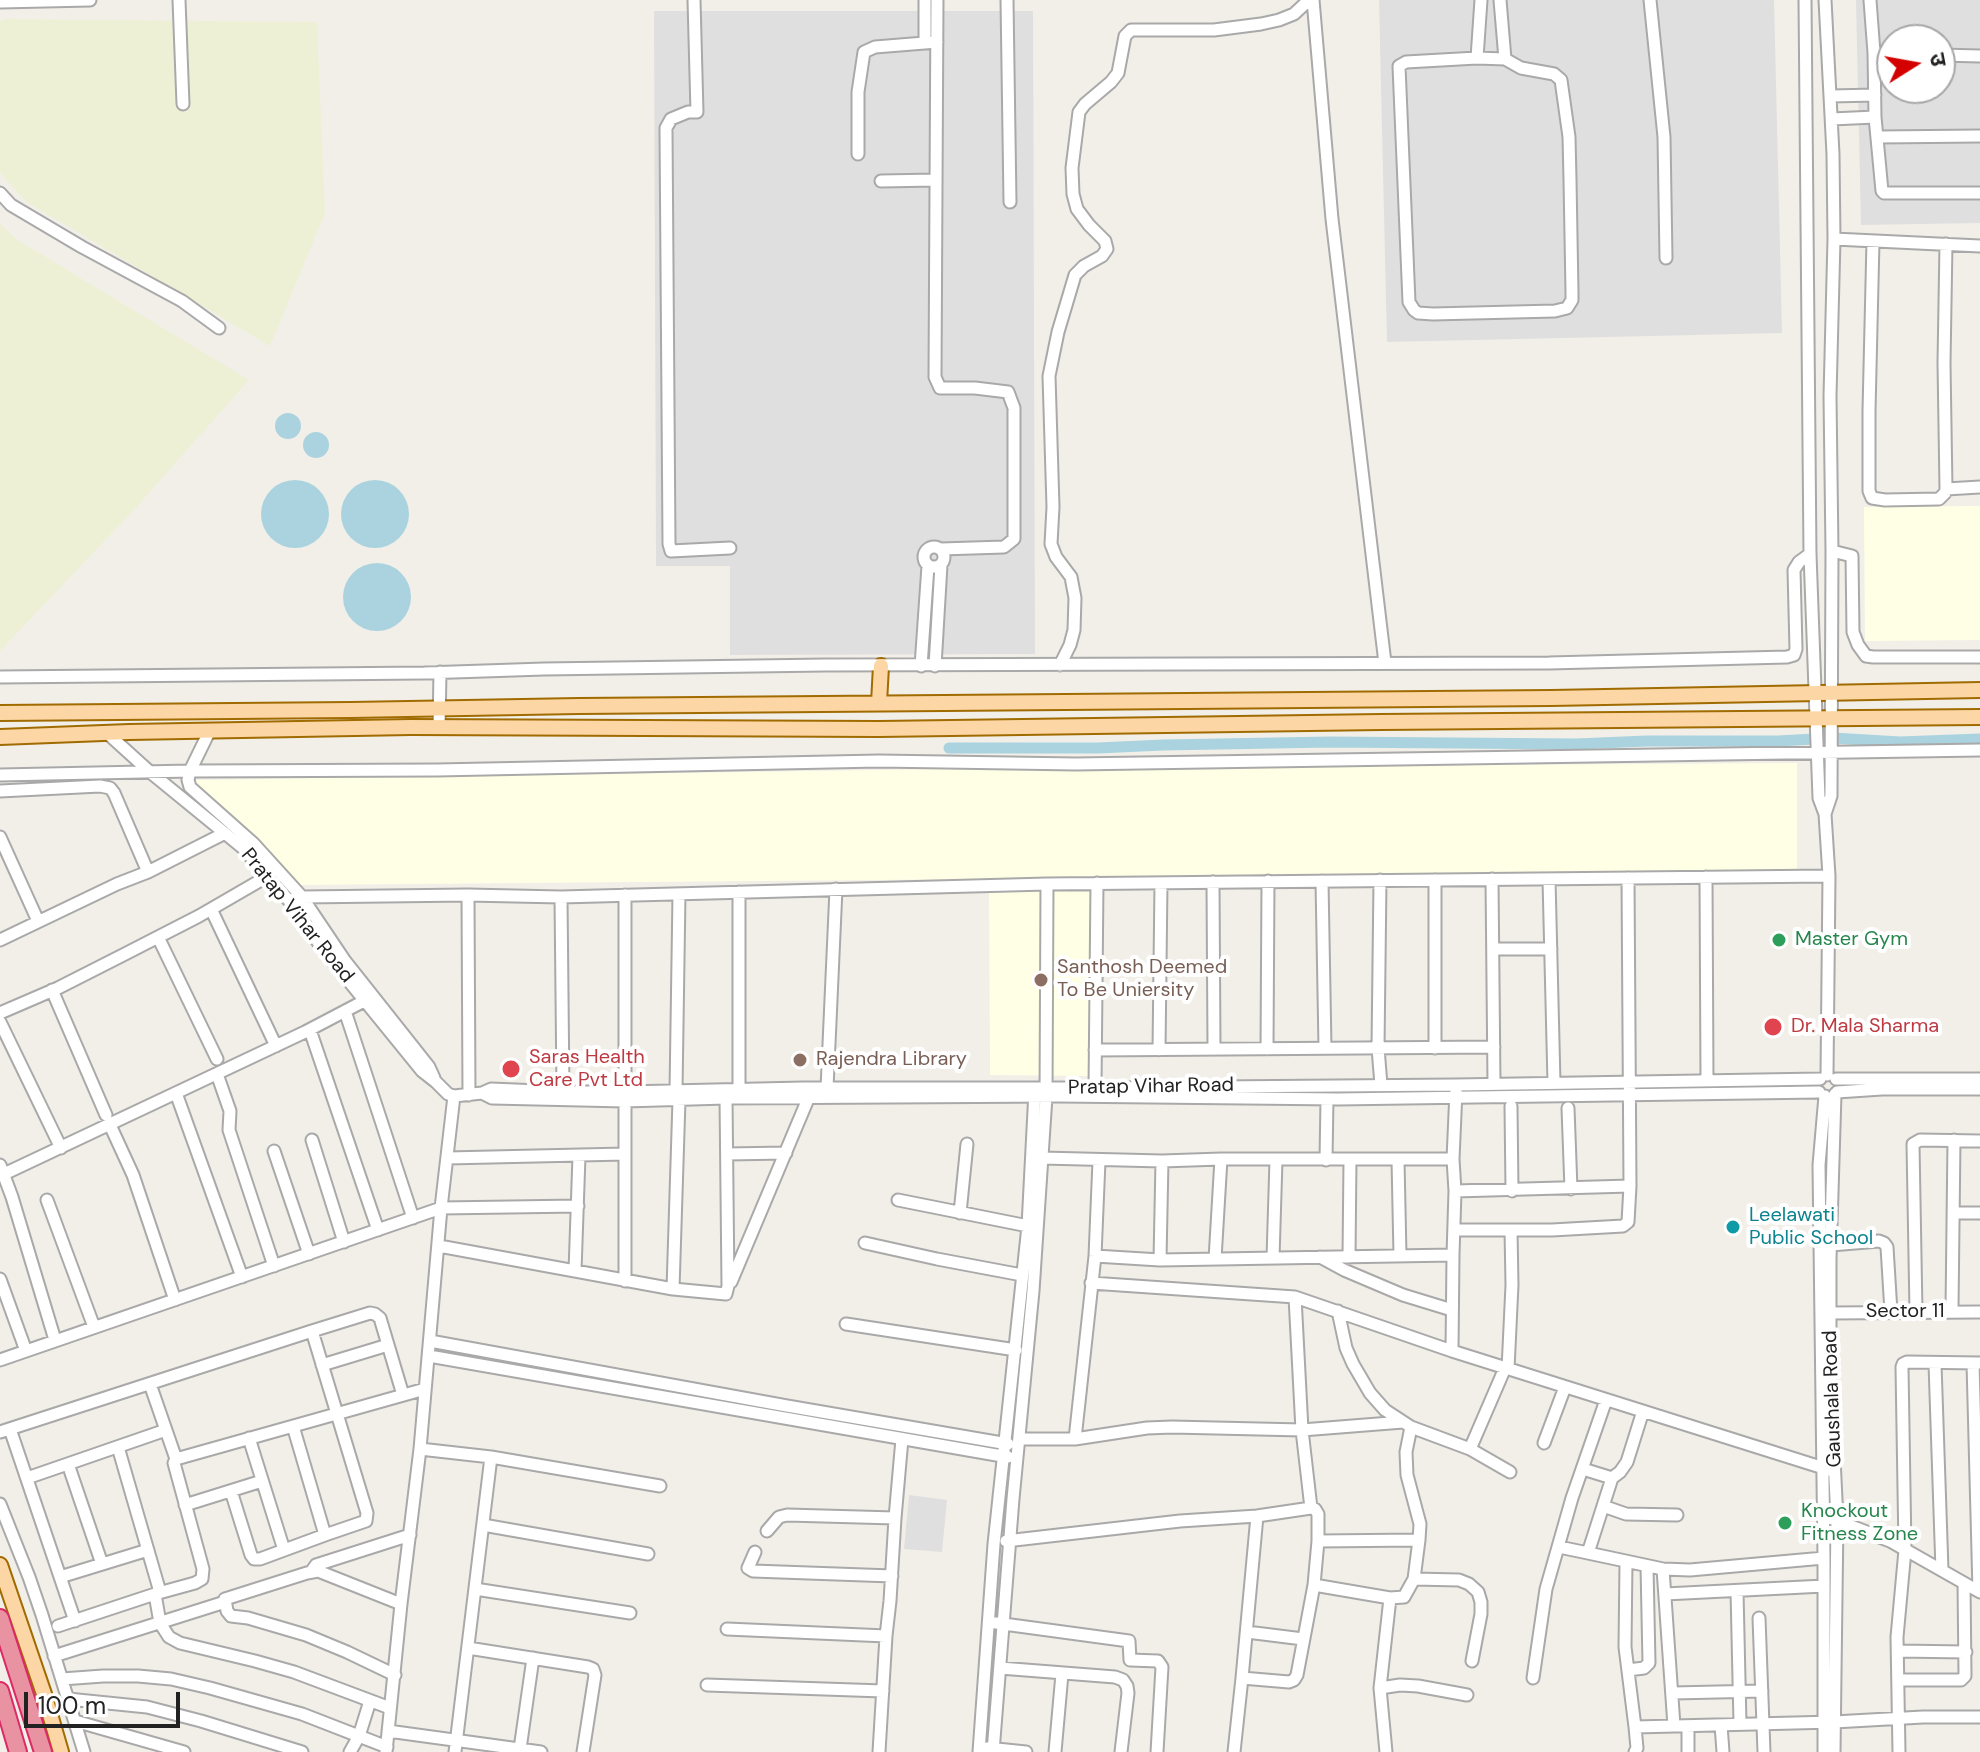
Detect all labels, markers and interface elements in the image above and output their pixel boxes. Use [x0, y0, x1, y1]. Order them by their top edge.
north arrow [1876, 24, 1956, 104]
text: उ [1923, 51, 1954, 69]
street label: Pratap Vihar Road [235, 844, 359, 988]
place label: Master Gym [1795, 928, 1908, 952]
marker: Master Gym [1770, 931, 1788, 949]
place label: Santhosh Deemed To Be Uniersity [1057, 956, 1227, 1003]
marker: Santhosh Deemed To Be Uniersity [1032, 971, 1050, 989]
place label: Dr. Mala Sharma [1791, 1015, 1939, 1039]
marker: Dr. Mala Sharma [1762, 1016, 1784, 1038]
place label: Saras Health Care Pvt Ltd [529, 1046, 645, 1093]
place label: Rajendra Library [816, 1048, 967, 1072]
marker: Rajendra Library [791, 1051, 809, 1069]
marker: Saras Health Care Pvt Ltd [500, 1058, 522, 1080]
street label: Pratap Vihar Road [1068, 1074, 1234, 1100]
place label: Leelawati Public School [1749, 1204, 1873, 1251]
marker: Leelawati Public School [1724, 1218, 1742, 1236]
street label: Sector 11 [1866, 1300, 1944, 1324]
street label: Gaushala Road [1819, 1330, 1847, 1468]
place label: Knockout Fitness Zone [1801, 1500, 1918, 1547]
marker: Knockout Fitness Zone [1776, 1514, 1794, 1532]
scale bar [28, 1676, 184, 1726]
text: 100 m [38, 1690, 106, 1721]

